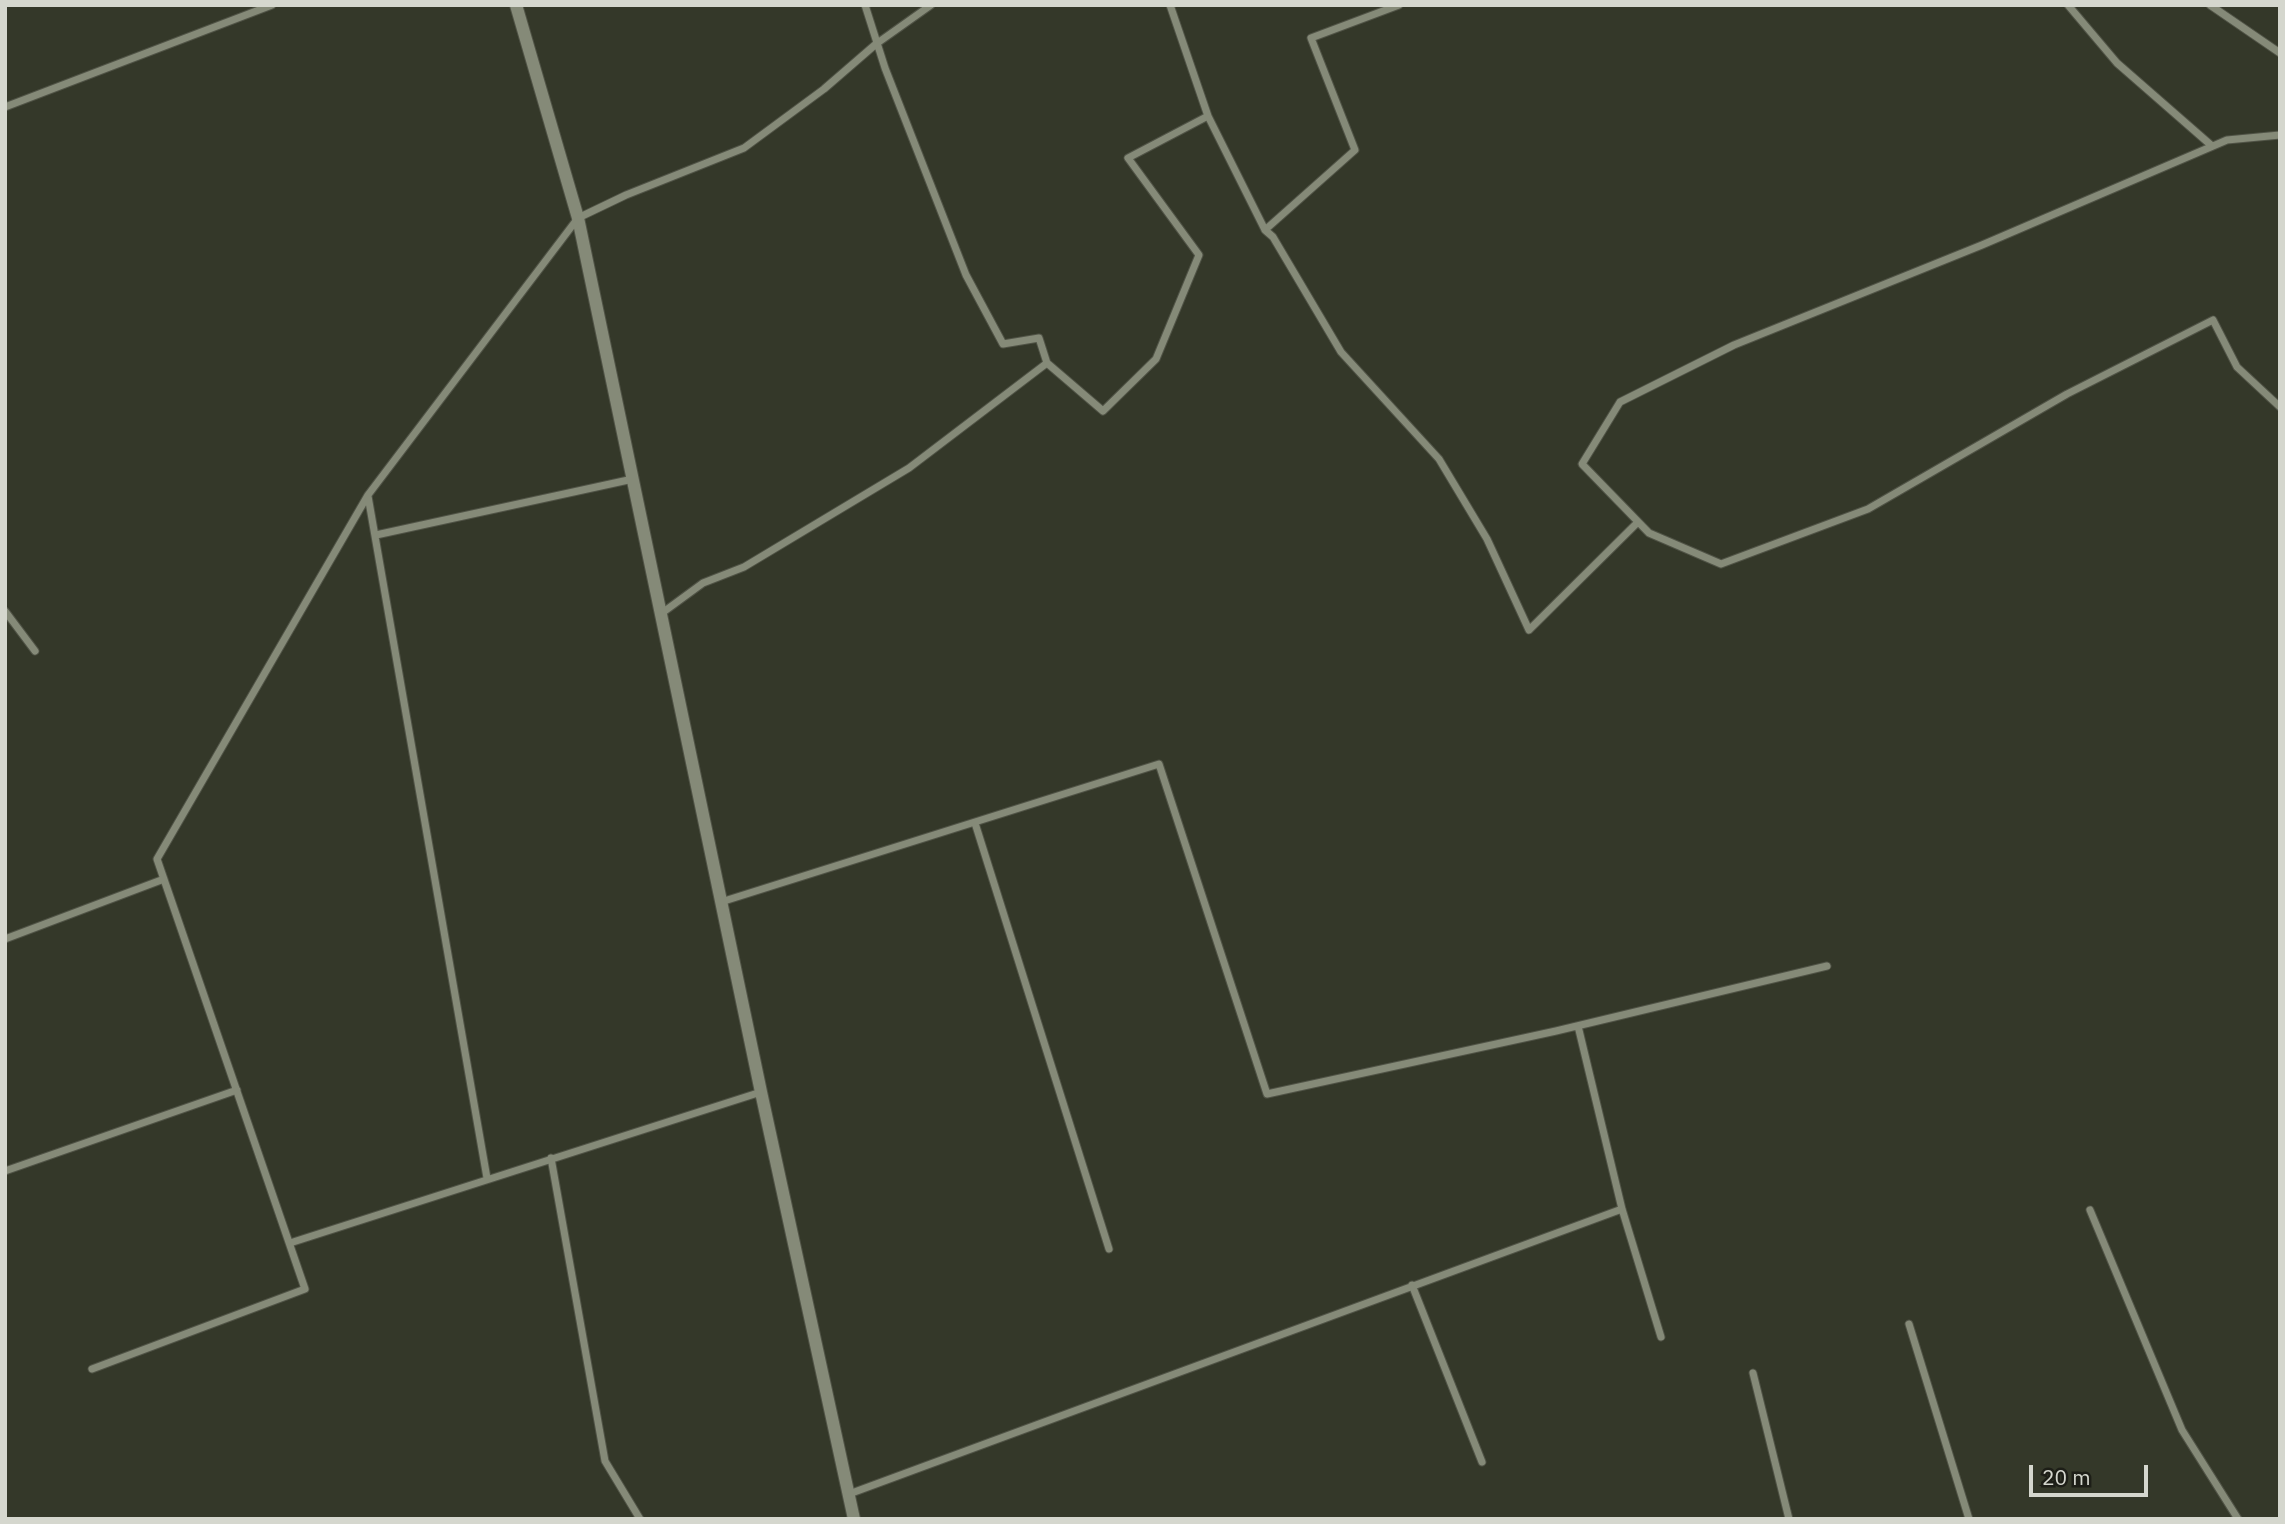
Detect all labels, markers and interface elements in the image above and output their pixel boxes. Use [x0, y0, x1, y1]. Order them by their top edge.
scale bar [2033, 1450, 2152, 1494]
text: 20 m [2042, 1463, 2091, 1491]

